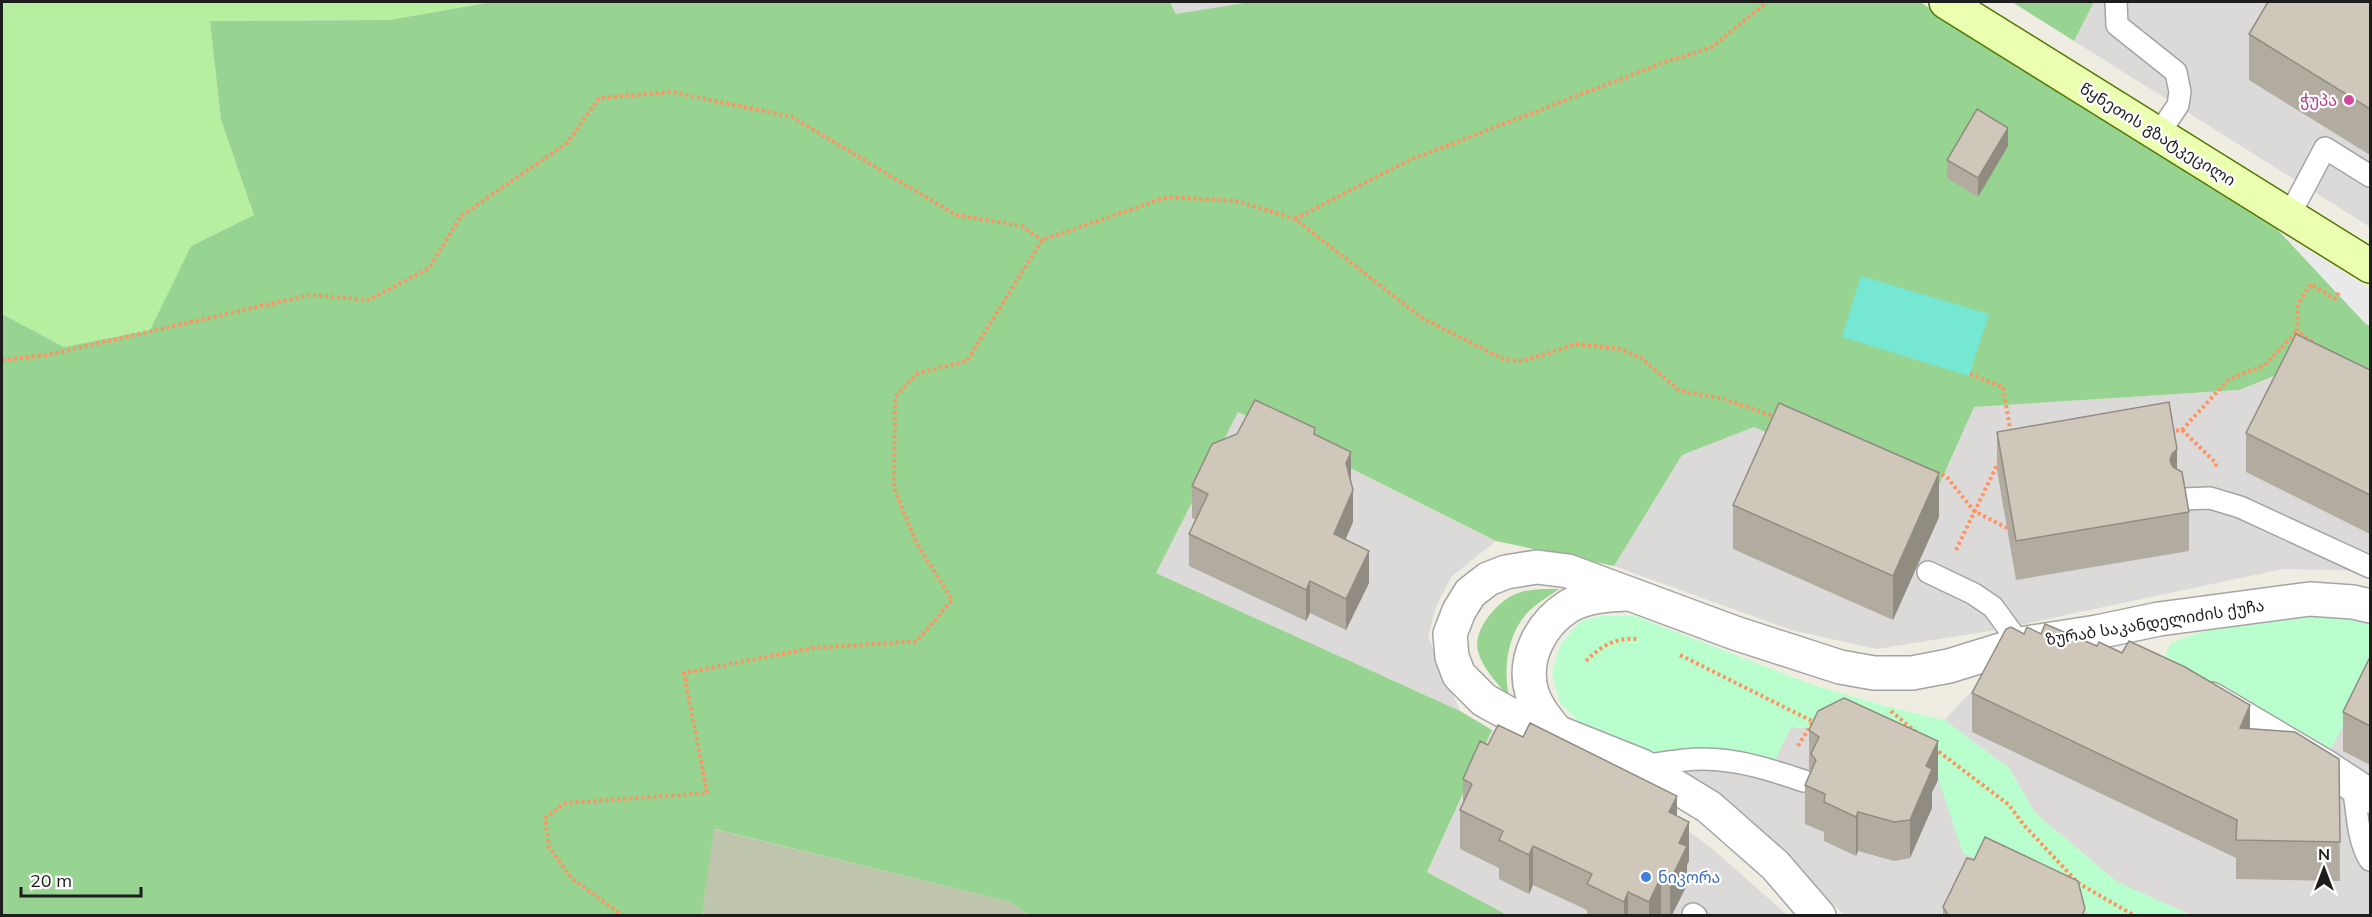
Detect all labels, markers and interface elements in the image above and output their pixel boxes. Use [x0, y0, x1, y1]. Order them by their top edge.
street label: წყნეთის გზატკეცილი [2076, 78, 2240, 191]
place label: ჭუპა [2300, 90, 2337, 110]
marker: ჭუპა [2342, 93, 2356, 107]
street label: ზურაბ საკანდელიძის ქუჩა [2044, 595, 2266, 650]
north arrow [2294, 839, 2354, 899]
text: N [2318, 844, 2330, 864]
scale bar [21, 860, 141, 898]
place label: ნიკორა [1658, 867, 1720, 887]
text: 20 m [30, 869, 72, 892]
marker: ნიკორა [1639, 870, 1653, 884]

